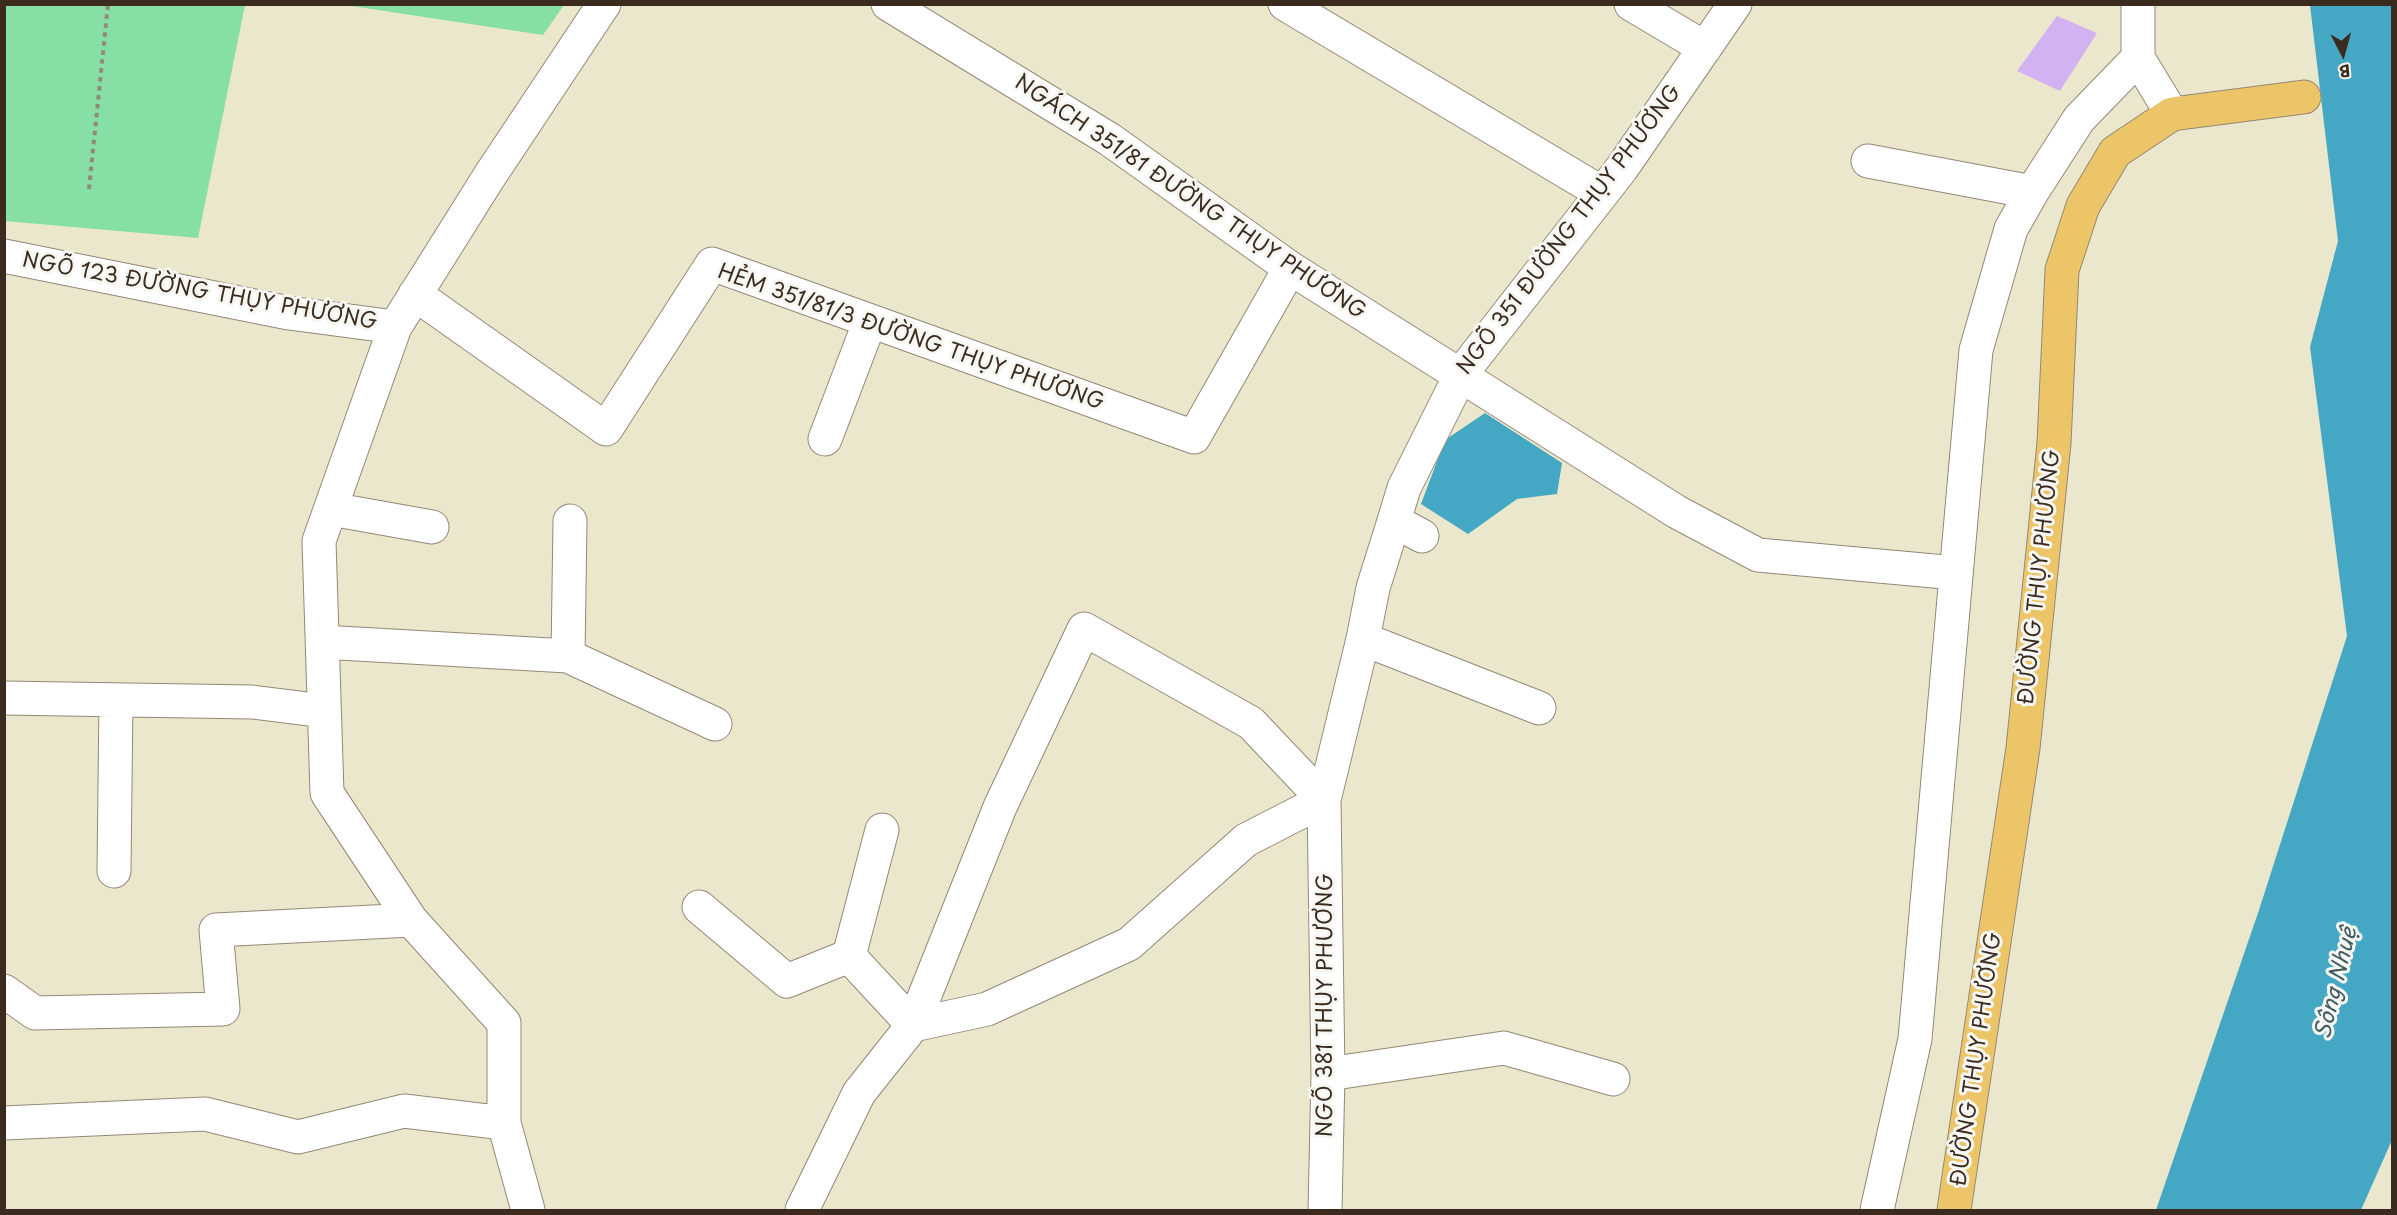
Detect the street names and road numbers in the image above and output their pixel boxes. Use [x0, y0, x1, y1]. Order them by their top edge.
street label: NGÁCH 351/81 ĐƯỜNG THỤY PHƯƠNG [1009, 70, 1371, 326]
street label: NGÕ 351 ĐƯỜNG THỤY PHƯƠNG [1453, 80, 1687, 380]
street label: NGÕ 123 ĐƯỜNG THỤY PHƯƠNG [20, 248, 380, 336]
street label: HẺM 351/81/3 ĐƯỜNG THỤY PHƯƠNG [714, 260, 1108, 416]
street label: ĐƯỜNG THỤY PHƯƠNG [2014, 448, 2066, 706]
street label: NGÕ 381 THỤY PHƯƠNG [1313, 873, 1339, 1137]
street label: ĐƯỜNG THỤY PHƯƠNG [1947, 930, 2007, 1188]

